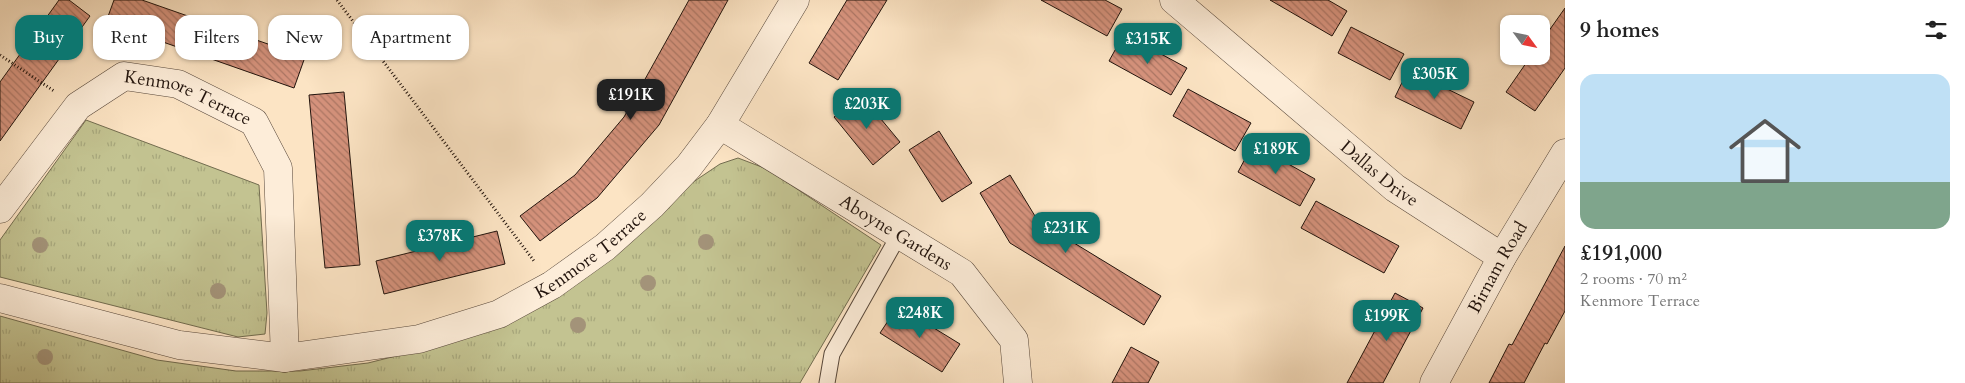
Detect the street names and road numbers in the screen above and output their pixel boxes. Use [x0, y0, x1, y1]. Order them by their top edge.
street label: Kenmore Terrace [122, 64, 256, 132]
street label: Dallas Drive [1335, 135, 1423, 213]
street label: Aboyne Gardens [835, 189, 956, 277]
street label: Kenmore Terrace [530, 203, 652, 305]
street label: Birnam Road [1462, 217, 1534, 318]

